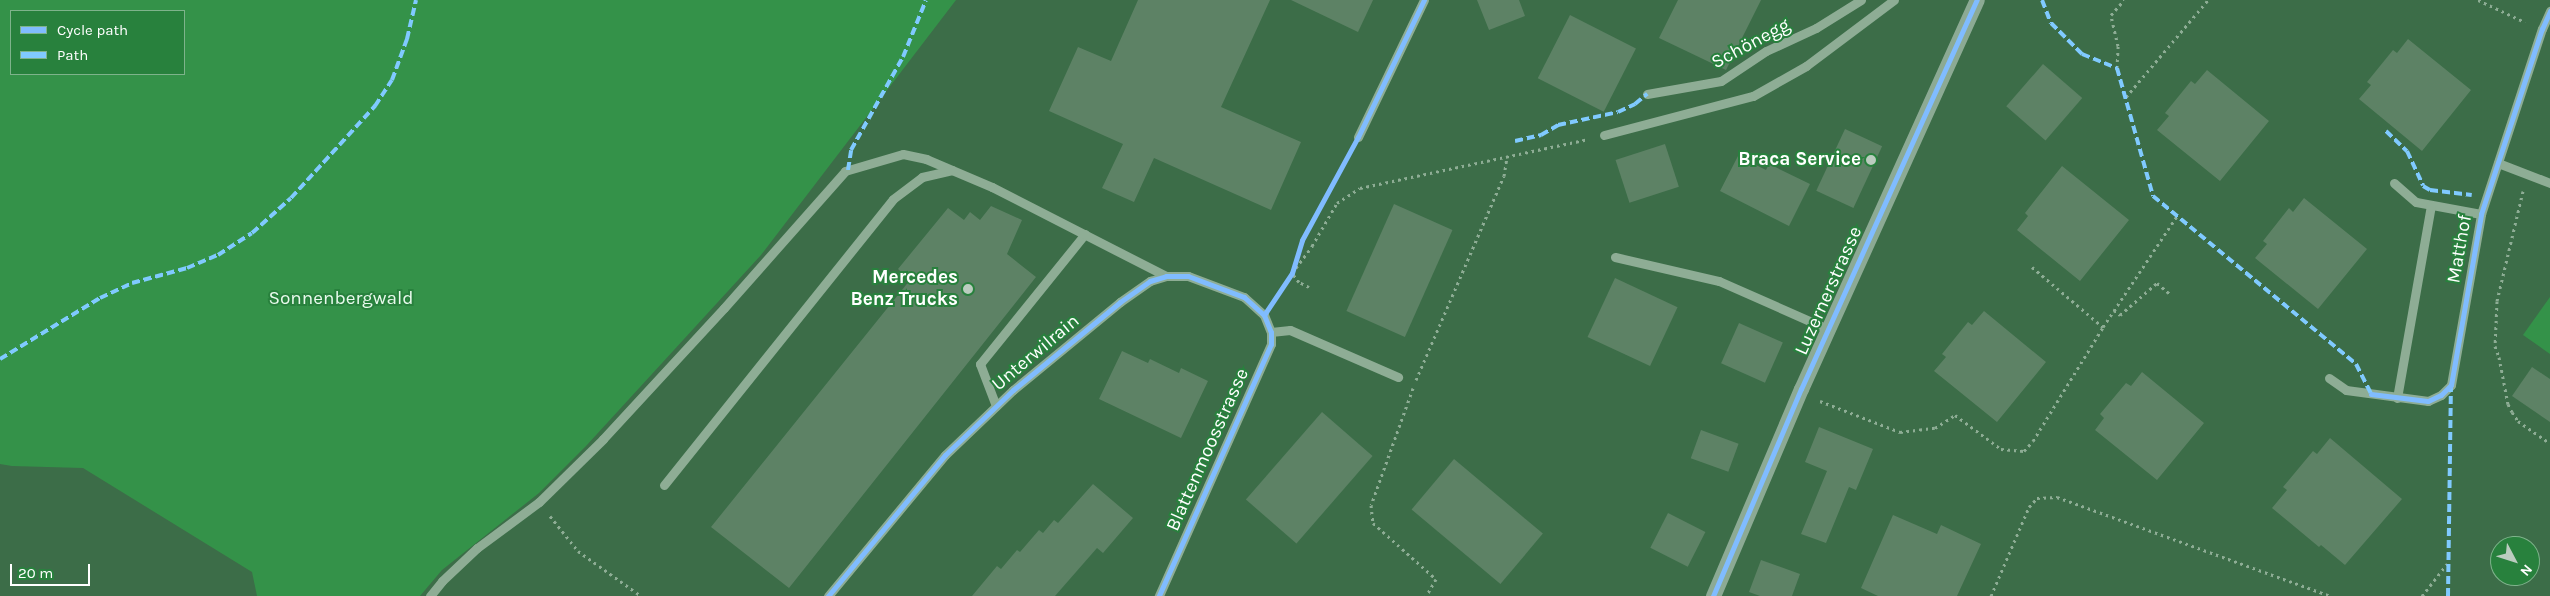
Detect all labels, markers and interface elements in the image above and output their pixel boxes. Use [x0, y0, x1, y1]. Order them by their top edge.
legend [10, 10, 185, 75]
street label: Schönegg [1708, 14, 1794, 74]
text: Cycle path [57, 21, 128, 39]
text: Path [57, 46, 88, 64]
place label: Braca Service [1738, 149, 1861, 171]
marker: Braca Service [1865, 154, 1877, 166]
street label: Matthof [2443, 213, 2477, 285]
street label: Luzernerstrasse [1790, 223, 1868, 359]
place label: Mercedes Benz Trucks [850, 267, 958, 311]
marker: Mercedes Benz Trucks [962, 283, 974, 295]
park label: Sonnenbergwald [268, 288, 414, 310]
street label: Unterwilrain [988, 310, 1084, 396]
street label: Blattenmoosstrasse [1162, 365, 1254, 535]
north arrow [2490, 536, 2540, 586]
scale bar [12, 554, 92, 586]
text: N [2516, 561, 2536, 580]
text: 20 m [18, 564, 53, 582]

